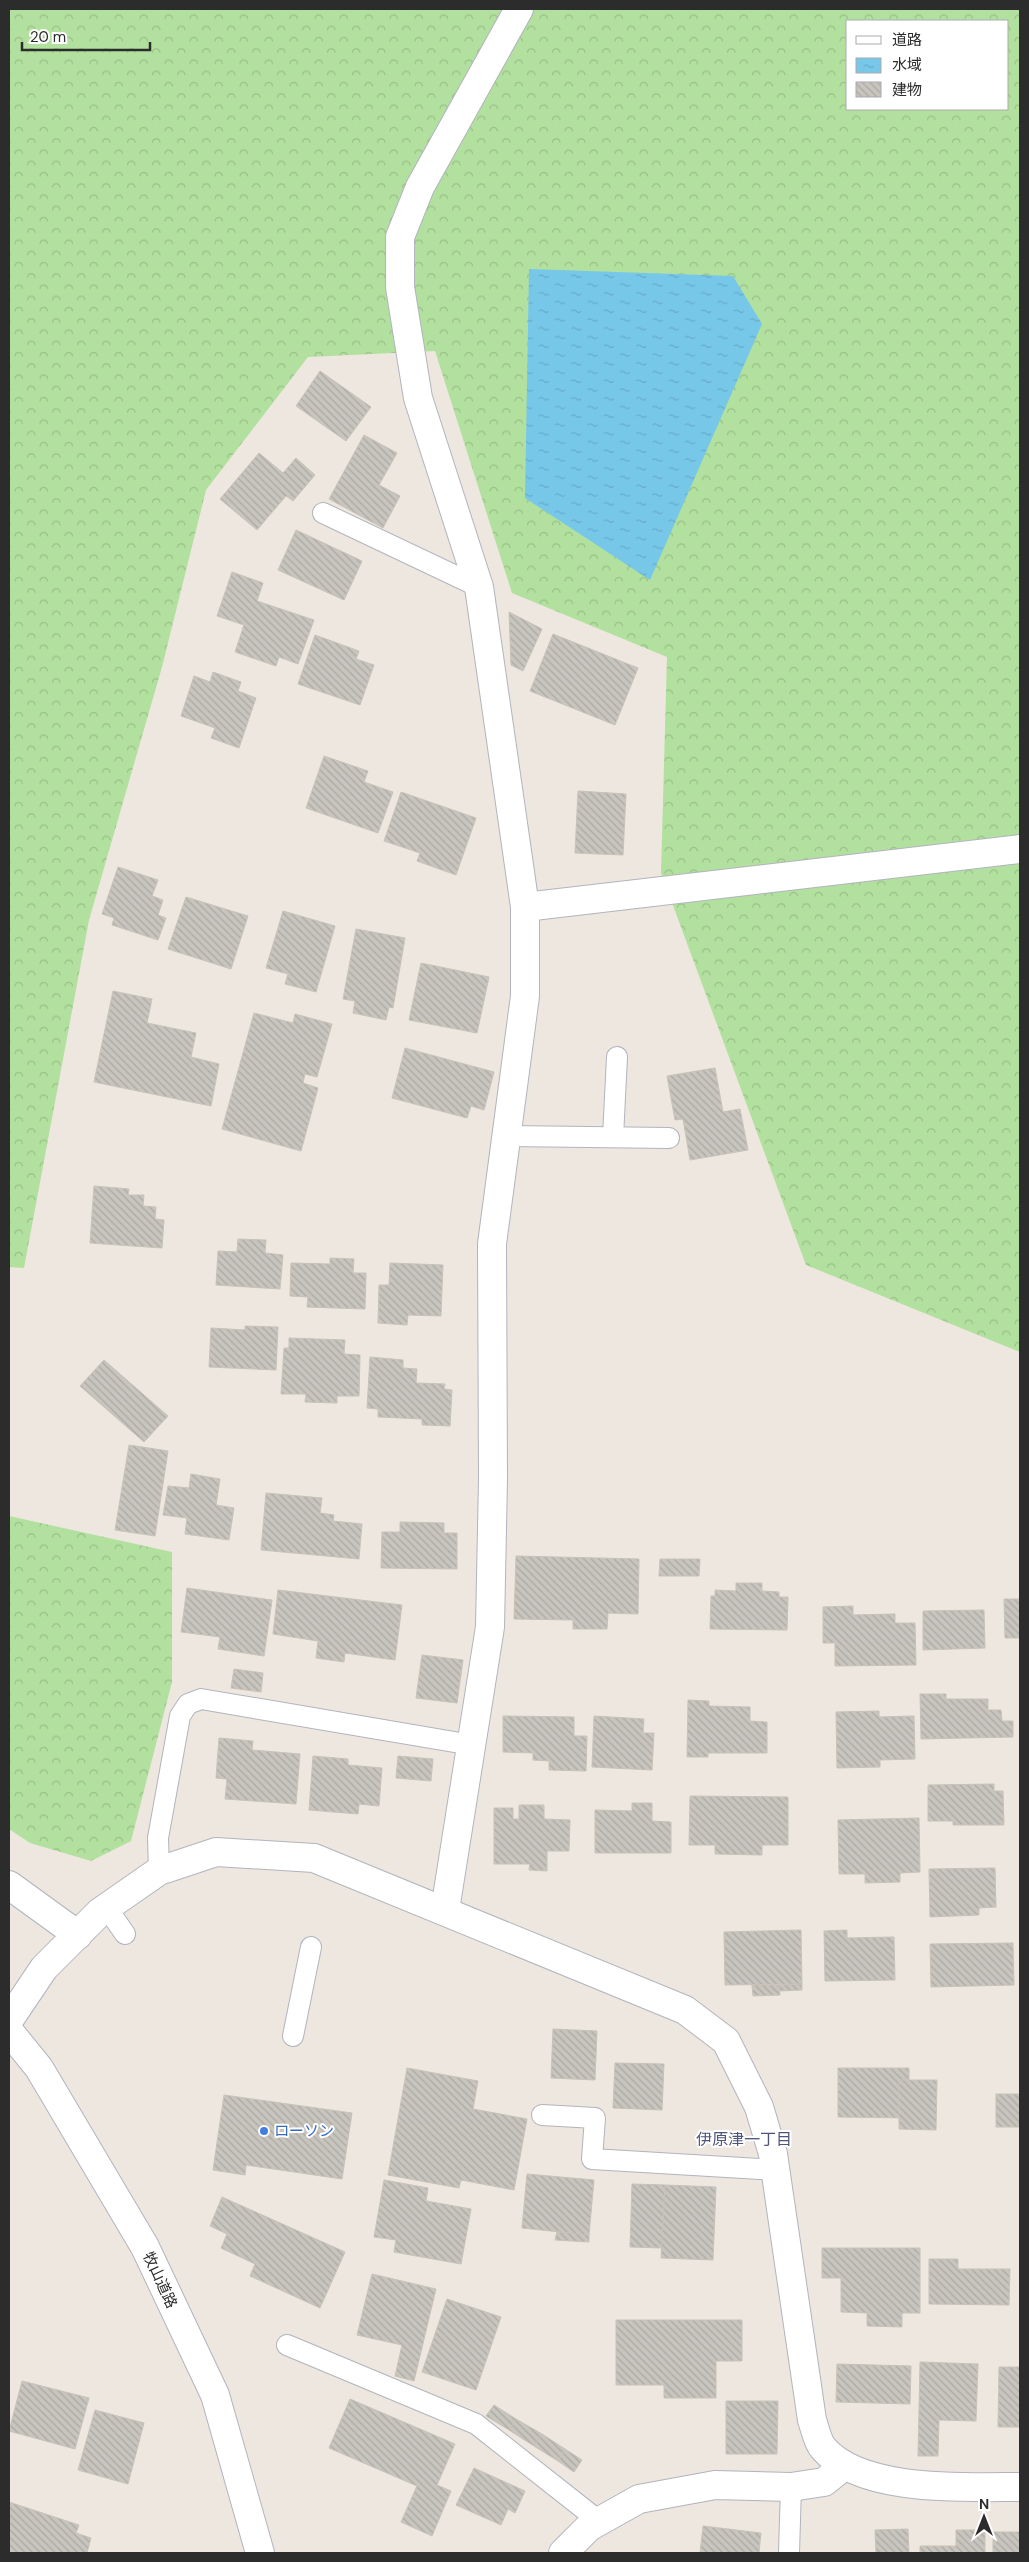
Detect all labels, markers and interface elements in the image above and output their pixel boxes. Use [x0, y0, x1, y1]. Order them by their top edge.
scale bar [22, 20, 150, 52]
legend [846, 20, 1009, 110]
text: 20 m [30, 27, 66, 47]
text: 道路 [892, 30, 922, 50]
text: 水域 [892, 55, 922, 75]
text: 建物 [892, 80, 922, 100]
place label: ローソン [274, 2121, 334, 2141]
marker: ローソン [258, 2125, 270, 2137]
district label: 伊原津一丁目 [696, 2129, 792, 2150]
street label: 牧山道路 [138, 2249, 182, 2311]
north arrow [959, 2492, 1009, 2542]
text: N [979, 2495, 989, 2513]

